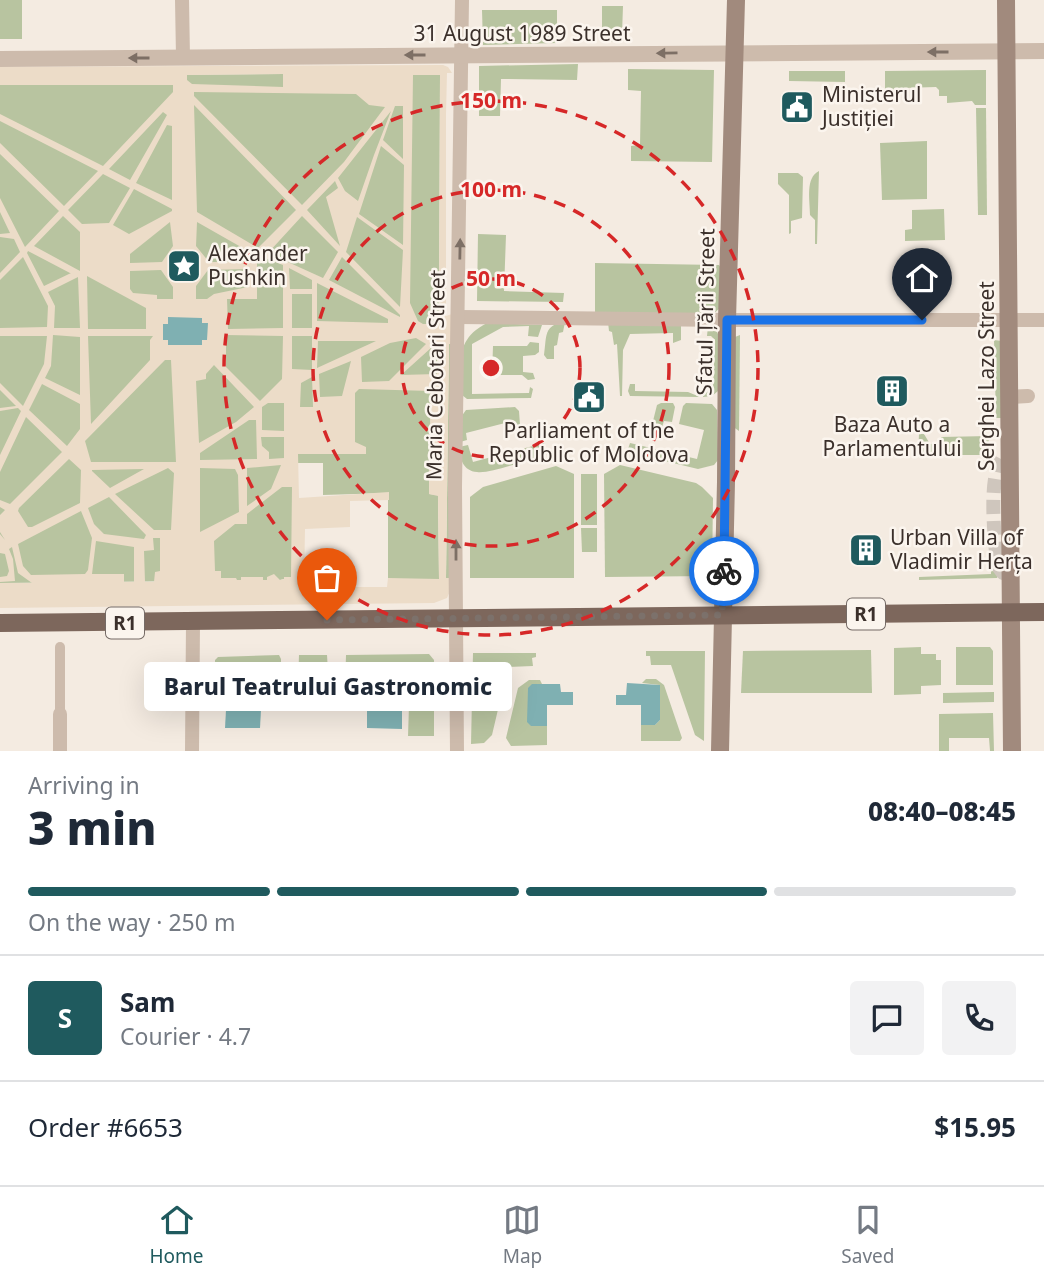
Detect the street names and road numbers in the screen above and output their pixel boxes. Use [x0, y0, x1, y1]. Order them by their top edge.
street label: 31 August 1989 Street [413, 19, 631, 47]
street label: Sfatul Țării Street [690, 228, 720, 396]
street label: Maria Cebotari Street [419, 269, 451, 480]
street label: Serghei Lazo Street [972, 281, 1000, 471]
road number: R1 [847, 598, 885, 629]
road number: R1 [106, 608, 144, 638]

